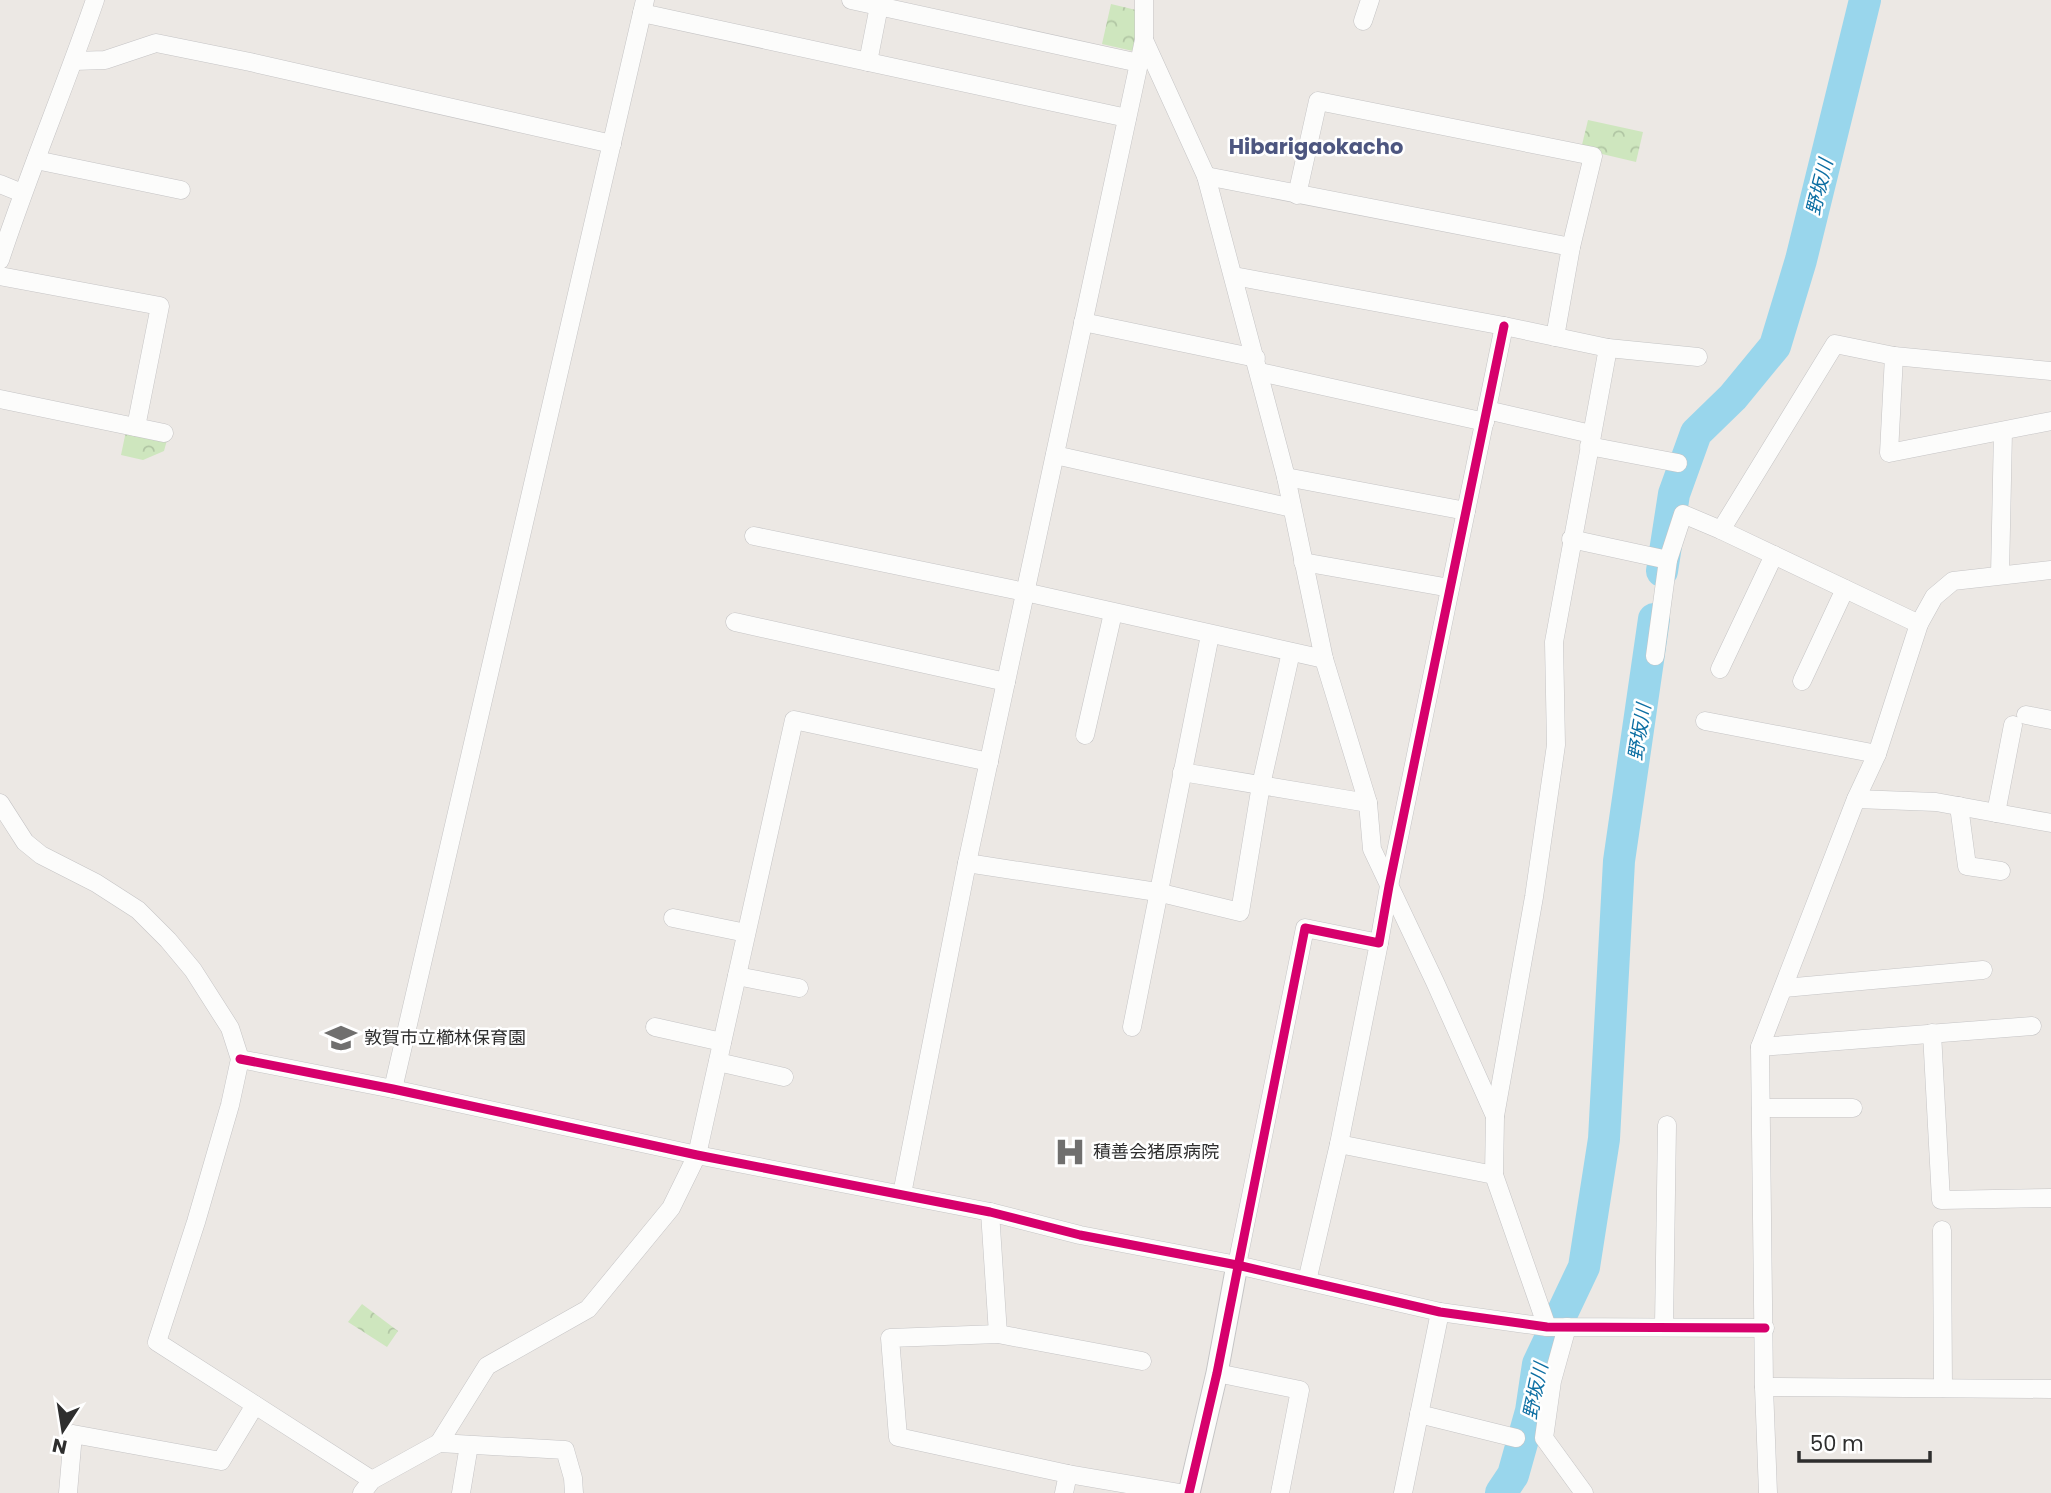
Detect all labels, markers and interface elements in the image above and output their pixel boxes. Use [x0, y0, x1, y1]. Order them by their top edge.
district label: Hibarigaokacho [1229, 132, 1403, 161]
water label: 野坂川 [1799, 154, 1840, 218]
water label: 野坂川 [1622, 700, 1658, 762]
school or university icon: 敦賀市立櫛林保育園 [324, 1021, 358, 1055]
place label: 敦賀市立櫛林保育園 [364, 1025, 526, 1050]
hospital icon: 積善会猪原病院 [1053, 1135, 1087, 1169]
place label: 積善会猪原病院 [1093, 1139, 1219, 1164]
water label: 野坂川 [1516, 1358, 1555, 1422]
north arrow [28, 1395, 98, 1465]
scale bar [1799, 1420, 1930, 1464]
text: 50 m [1810, 1429, 1864, 1458]
text: N [50, 1431, 69, 1461]

